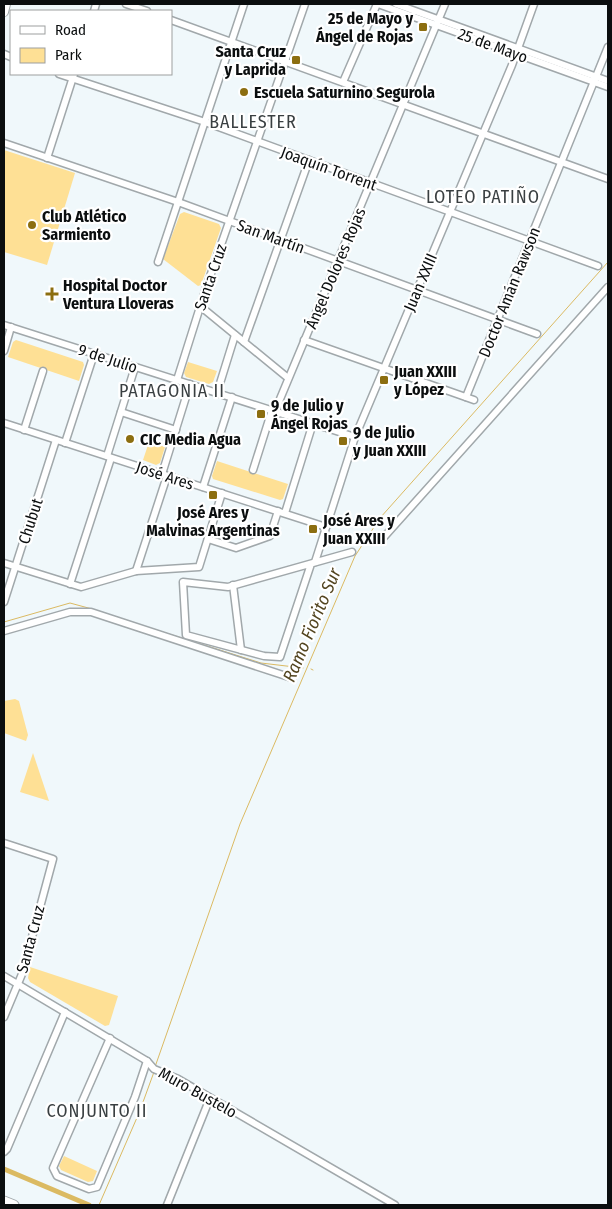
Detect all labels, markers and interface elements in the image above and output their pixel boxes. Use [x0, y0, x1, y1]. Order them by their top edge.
place label: 25 de Mayo y Ángel de Rojas [315, 9, 413, 46]
legend [10, 10, 172, 75]
text: Road [55, 21, 86, 39]
marker: 25 de Mayo y Ángel de Rojas [417, 21, 429, 33]
street label: 25 de Mayo [455, 24, 530, 67]
place label: Santa Cruz y Laprida [216, 42, 286, 79]
text: Park [55, 46, 82, 64]
marker: Santa Cruz y Laprida [290, 54, 302, 66]
place label: Escuela Saturnino Segurola [254, 83, 435, 102]
marker: Escuela Saturnino Segurola [238, 86, 250, 98]
district label: BALLESTER [209, 111, 297, 133]
street label: Joaquín Torrent [278, 142, 380, 195]
district label: LOTEO PATIÑO [426, 186, 540, 208]
street label: Ángel Dolores Rojas [301, 205, 370, 331]
place label: Club Atlético Sarmiento [42, 207, 127, 244]
street label: San Martín [234, 215, 307, 257]
marker: Club Atlético Sarmiento [26, 219, 38, 231]
street label: Doctor Amán Rawson [475, 224, 544, 360]
street label: Santa Cruz [190, 241, 231, 313]
street label: Juan XXIII [400, 250, 441, 314]
place label: Hospital Doctor Ventura Lloveras [62, 276, 174, 313]
marker: Hospital Doctor Ventura Lloveras [45, 287, 59, 301]
street label: 9 de Julio [76, 340, 140, 377]
place label: Juan XXIII y López [393, 362, 456, 399]
marker: Juan XXIII y López [378, 374, 390, 386]
district label: PATAGONIA II [119, 380, 225, 402]
place label: 9 de Julio y Ángel Rojas [270, 396, 348, 433]
marker: 9 de Julio y Ángel Rojas [255, 408, 267, 420]
place label: 9 de Julio y Juan XXIII [352, 423, 426, 460]
place label: CIC Media Agua [140, 430, 241, 449]
marker: CIC Media Agua [124, 433, 136, 445]
marker: 9 de Julio y Juan XXIII [337, 435, 349, 447]
street label: José Ares [134, 457, 196, 494]
marker: José Ares y Malvinas Argentinas [207, 489, 219, 501]
street label: Chubut [14, 495, 47, 546]
place label: José Ares y Malvinas Argentinas [146, 503, 280, 540]
place label: José Ares y Juan XXIII [322, 511, 395, 548]
marker: José Ares y Juan XXIII [307, 523, 319, 535]
water label: Ramo Fiorito Sur [278, 564, 346, 685]
street label: Santa Cruz [12, 903, 49, 975]
street label: Muro Bustelo [155, 1063, 240, 1122]
district label: CONJUNTO II [46, 1100, 148, 1122]

